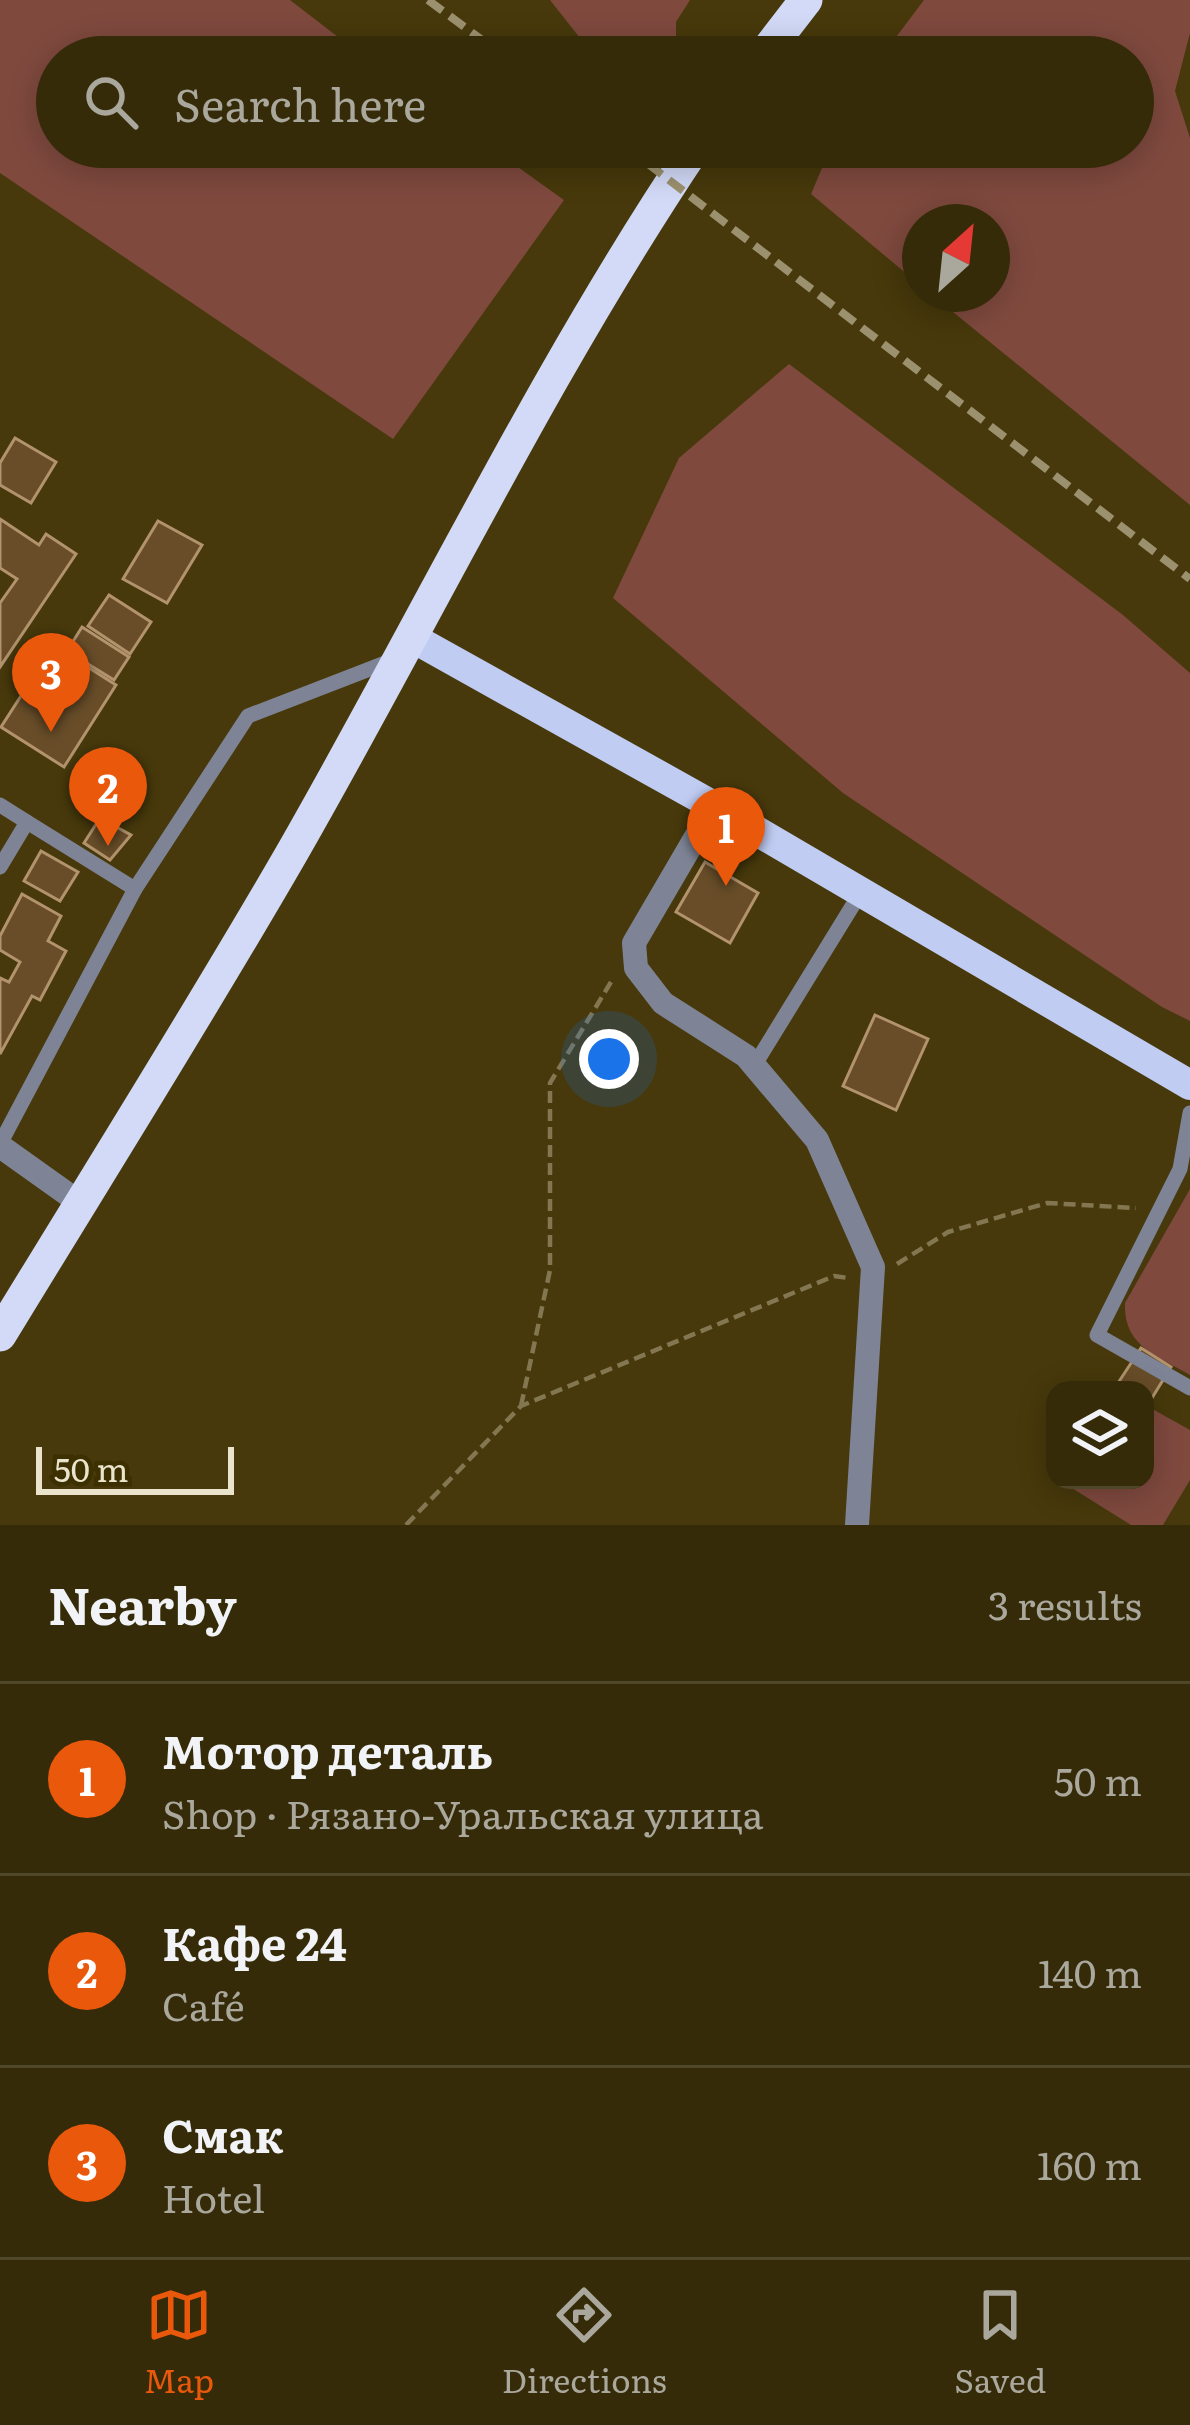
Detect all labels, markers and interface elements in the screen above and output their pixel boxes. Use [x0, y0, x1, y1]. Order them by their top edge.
search box [36, 36, 1154, 168]
icon: search [78, 69, 144, 135]
text: Search here [174, 69, 426, 136]
north arrow [902, 204, 1010, 312]
pin: 3 [12, 633, 90, 732]
pin: 2 [69, 747, 147, 846]
pin: 1 [687, 787, 765, 886]
your location [579, 1029, 639, 1089]
map controls [1046, 1381, 1154, 1489]
button: layers [1046, 1381, 1154, 1489]
scale bar [36, 1441, 234, 1494]
text: 50 m [54, 1443, 128, 1492]
text: Nearby [48, 1565, 237, 1641]
text: 3 results [988, 1574, 1142, 1632]
text: Мотор деталь [162, 1716, 493, 1783]
text: 1 [79, 1750, 95, 1808]
text: 50 m [1054, 1750, 1142, 1808]
text: Shop · Рязано-Уральская улица [162, 1783, 764, 1841]
text: Кафе 24 [162, 1908, 347, 1975]
text: 2 [77, 1942, 97, 2000]
text: 140 m [1038, 1942, 1142, 2000]
text: Café [162, 1975, 245, 2033]
text: Смак [162, 2100, 284, 2167]
text: 3 [76, 2134, 98, 2192]
text: 160 m [1037, 2134, 1142, 2192]
text: Hotel [162, 2167, 265, 2225]
tab: Map [144, 2282, 214, 2403]
tab: Directions [502, 2282, 667, 2403]
tab: Saved [954, 2282, 1046, 2403]

